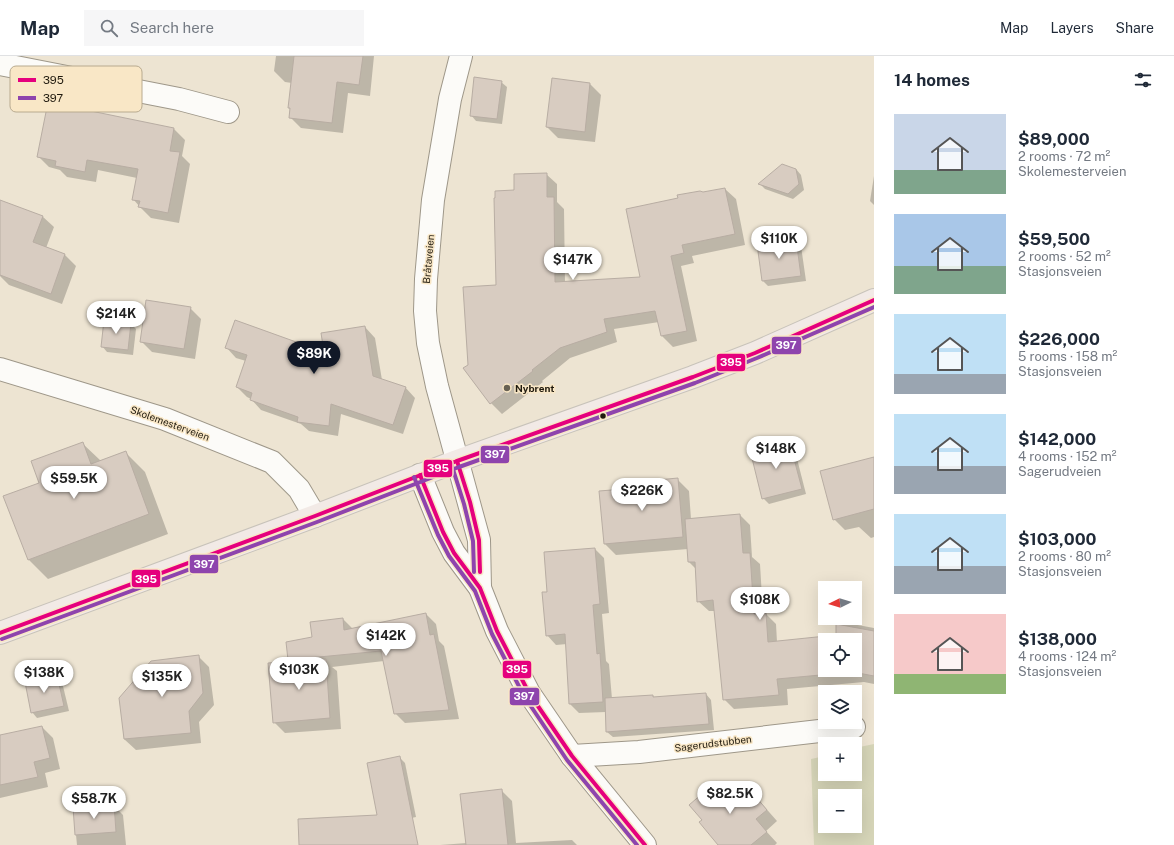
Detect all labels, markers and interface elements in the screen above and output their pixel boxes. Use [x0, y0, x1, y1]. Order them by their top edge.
search box [84, 10, 364, 46]
text: Map [20, 17, 60, 39]
icon: search [98, 17, 120, 39]
text: Search here [130, 19, 214, 36]
text: Map [1000, 20, 1028, 36]
text: Layers [1050, 20, 1094, 36]
text: Share [1116, 20, 1154, 36]
legend [10, 66, 142, 112]
icon: filters [1132, 69, 1154, 91]
text: 14 homes [894, 70, 970, 90]
text: 395 [43, 74, 64, 86]
text: 397 [43, 92, 64, 104]
text: $89,000 [1018, 129, 1090, 149]
icon: home [926, 130, 974, 178]
text: 2 rooms · 72 m² [1018, 149, 1110, 164]
text: Skolemesterveien [1018, 164, 1126, 179]
pin: $110K [751, 226, 807, 260]
text: $59,500 [1018, 229, 1090, 249]
icon: home [926, 230, 974, 278]
text: $110K [760, 231, 798, 246]
street label: Bråtaveien [420, 234, 436, 284]
pin: $147K [545, 247, 601, 281]
text: 2 rooms · 52 m² [1018, 249, 1111, 264]
text: $147K [553, 252, 593, 267]
text: Stasjonsveien [1018, 264, 1102, 279]
pin: $214K [88, 301, 144, 335]
text: $214K [96, 306, 136, 321]
text: $226,000 [1018, 329, 1100, 349]
icon: home [926, 330, 974, 378]
line badge: 397 [771, 336, 802, 355]
text: 397 [775, 339, 797, 351]
pin: $89K [290, 341, 338, 375]
text: $89K [296, 346, 332, 361]
text: 5 rooms · 158 m² [1018, 349, 1117, 364]
line badge: 395 [716, 353, 746, 372]
text: 395 [720, 356, 742, 368]
text: Stasjonsveien [1018, 364, 1102, 379]
place label: Nybrent [515, 382, 554, 394]
marker: Nybrent [502, 383, 512, 393]
street label: Skolemesterveien [129, 403, 211, 443]
unlabelled marker [598, 411, 608, 421]
text: $142,000 [1018, 429, 1096, 449]
icon: home [926, 430, 974, 478]
pin: $148K [748, 436, 804, 470]
text: $148K [756, 441, 796, 456]
line badge: 397 [480, 445, 510, 464]
text: 397 [484, 448, 506, 460]
text: 4 rooms · 152 m² [1018, 449, 1116, 464]
line badge: 395 [423, 459, 453, 478]
text: 395 [427, 462, 449, 474]
text: Sagerudveien [1018, 464, 1101, 479]
pin: $59.5K [41, 466, 107, 500]
text: $59.5K [50, 471, 98, 486]
pin: $226K [614, 478, 670, 512]
text: $226K [620, 483, 664, 498]
text: $103,000 [1018, 529, 1097, 549]
icon: home [926, 530, 974, 578]
text: 2 rooms · 80 m² [1018, 549, 1111, 564]
line badge: 397 [189, 554, 219, 574]
text: 397 [193, 558, 215, 570]
text: Stasjonsveien [1018, 564, 1102, 579]
line badge: 395 [131, 569, 161, 588]
text: 395 [135, 573, 157, 585]
north arrow [818, 581, 862, 625]
map controls [818, 581, 862, 833]
pin: $108K [732, 587, 788, 621]
text: $108K [740, 592, 780, 607]
pin: $142K [358, 623, 414, 657]
text: $142K [366, 628, 406, 643]
text: $138,000 [1018, 629, 1097, 649]
icon: home [926, 630, 974, 678]
button: locate [818, 633, 862, 677]
text: 4 rooms · 124 m² [1018, 649, 1116, 664]
pin: $103K [271, 657, 327, 691]
pin: $138K [16, 660, 72, 694]
line badge: 395 [502, 660, 532, 679]
text: $103K [279, 662, 319, 677]
text: 395 [506, 663, 528, 675]
pin: $135K [134, 664, 190, 698]
text: Stasjonsveien [1018, 664, 1102, 679]
text: $138K [23, 665, 65, 680]
text: $135K [141, 669, 183, 684]
button: layers [818, 685, 862, 729]
line badge: 397 [509, 687, 540, 706]
text: 397 [513, 690, 535, 702]
street label: Sagerudstubben [674, 732, 752, 754]
button: + [818, 737, 862, 781]
pin: $82.5K [697, 781, 763, 815]
pin: $58.7K [61, 786, 127, 820]
text: $82.5K [706, 786, 754, 801]
button: − [818, 789, 862, 833]
text: $58.7K [71, 791, 117, 806]

